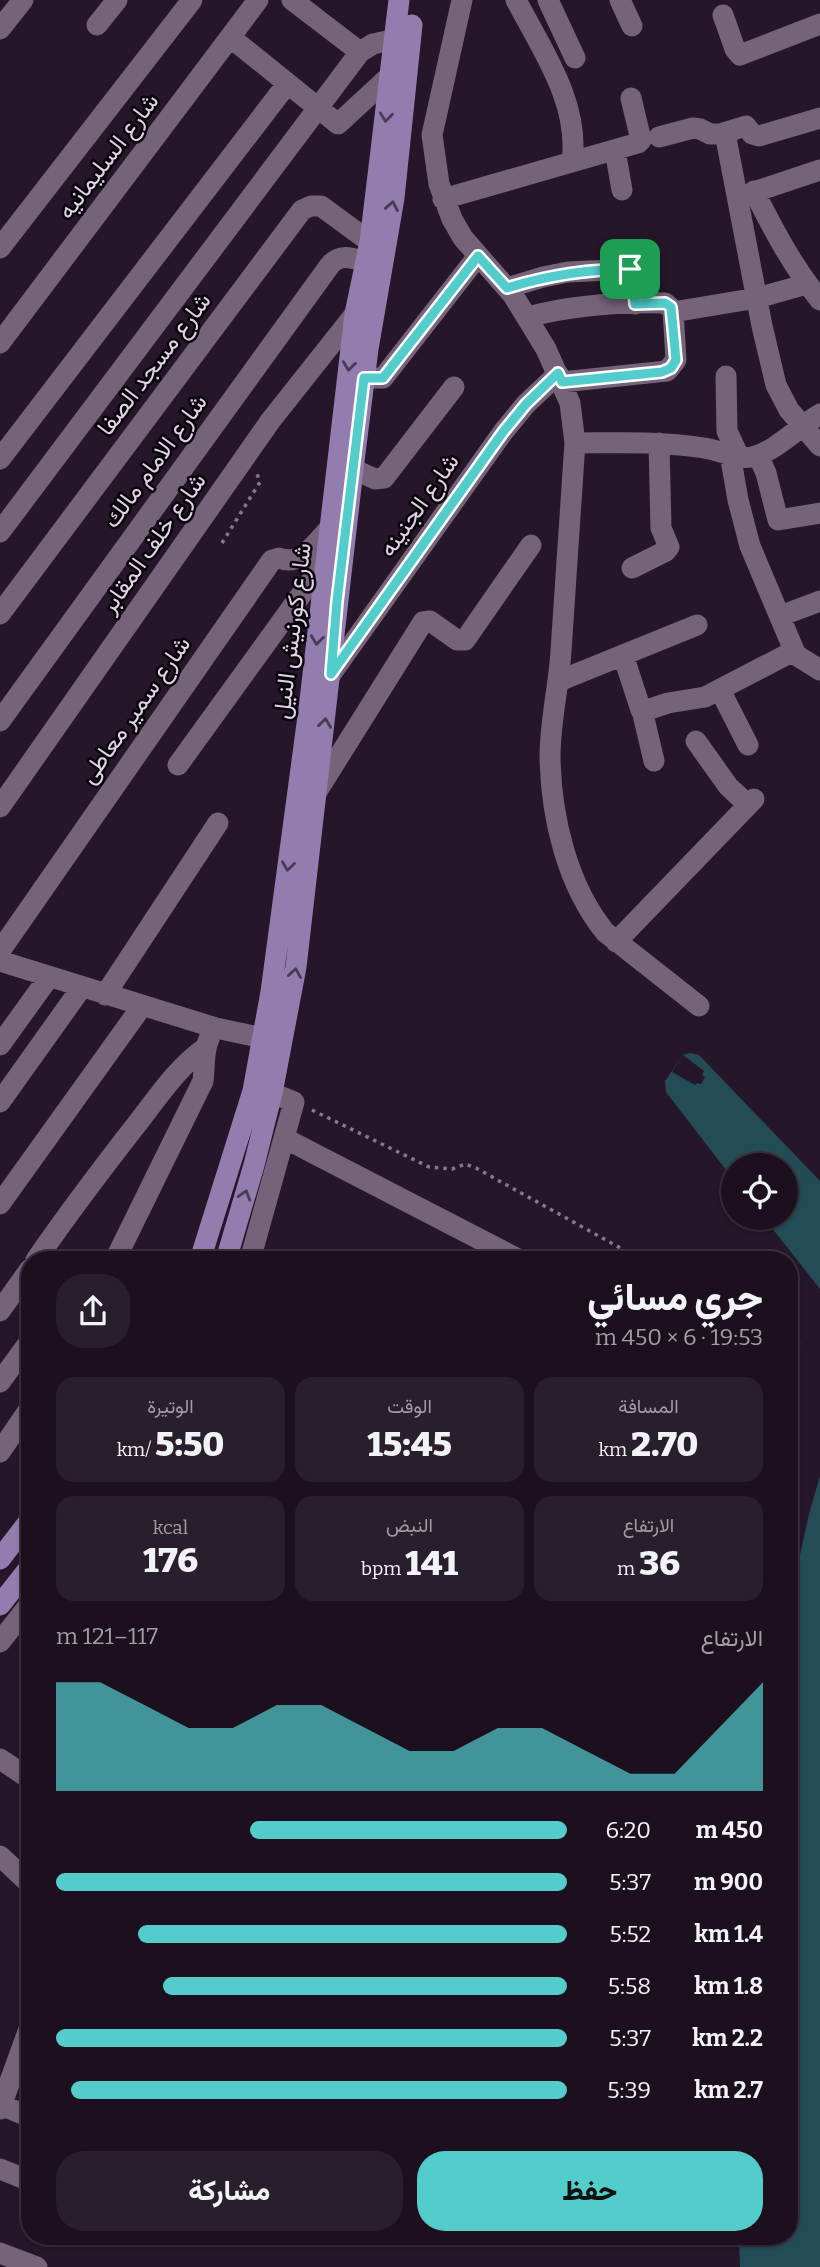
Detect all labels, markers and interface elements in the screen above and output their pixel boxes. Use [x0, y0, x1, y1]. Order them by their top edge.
street label: شارع السليمانيه [52, 88, 166, 226]
one-way arrow [379, 111, 394, 122]
one-way arrow [384, 200, 399, 212]
pin [600, 239, 660, 299]
icon: arrive [611, 250, 649, 288]
street label: شارع مسجد الصفا [91, 287, 218, 442]
one-way arrow [341, 360, 356, 371]
street label: شارع الامام مالك [97, 389, 214, 534]
street label: شارع الجنينه [373, 448, 466, 563]
street label: شارع خلف المقابر [94, 468, 213, 620]
street label: شارع كورنيش النيل [267, 541, 319, 721]
street label: شارع سمير معاطى [74, 631, 198, 790]
one-way arrow [310, 634, 325, 646]
one-way arrow [317, 717, 332, 728]
one-way arrow [281, 860, 296, 872]
one-way arrow [287, 967, 302, 979]
map controls [721, 1153, 798, 1230]
button: locate [721, 1153, 798, 1230]
one-way arrow [237, 1189, 252, 1201]
button: share [56, 1274, 130, 1348]
text: جري مسائي [587, 1274, 763, 1320]
text: 19:53 · 6 × 450 m [595, 1323, 763, 1351]
text: الوتيرة [147, 1395, 194, 1418]
text: الوقت [387, 1395, 432, 1418]
text: المسافة [618, 1395, 679, 1418]
text: 5:50 [155, 1423, 224, 1465]
text: 15:45 [367, 1423, 452, 1465]
text: 2.70 [631, 1423, 698, 1465]
text: /km [117, 1438, 155, 1461]
text: km [599, 1438, 631, 1461]
text: النبض [386, 1514, 433, 1537]
text: الارتفاع [623, 1514, 674, 1537]
text: kcal [153, 1516, 188, 1539]
text: 176 [143, 1539, 198, 1581]
text: 141 [405, 1542, 458, 1584]
text: 36 [639, 1542, 680, 1584]
text: bpm [361, 1557, 405, 1580]
text: m [617, 1557, 639, 1580]
text: 117–121 m [56, 1622, 158, 1650]
text: الارتفاع [701, 1624, 763, 1652]
text: 6:20 [605, 1816, 651, 1844]
text: 450 m [696, 1816, 763, 1844]
text: 5:37 [609, 1868, 651, 1896]
text: 900 m [694, 1868, 763, 1896]
text: 5:52 [609, 1920, 651, 1948]
text: 1.4 km [695, 1920, 763, 1948]
text: 5:58 [608, 1972, 651, 2000]
text: 1.8 km [694, 1972, 763, 2000]
text: 5:37 [609, 2024, 651, 2052]
text: 2.2 km [692, 2024, 763, 2052]
text: 5:39 [607, 2076, 651, 2104]
text: 2.7 km [694, 2076, 763, 2104]
button: مشاركة [56, 2151, 403, 2231]
button: حفظ [417, 2151, 763, 2231]

